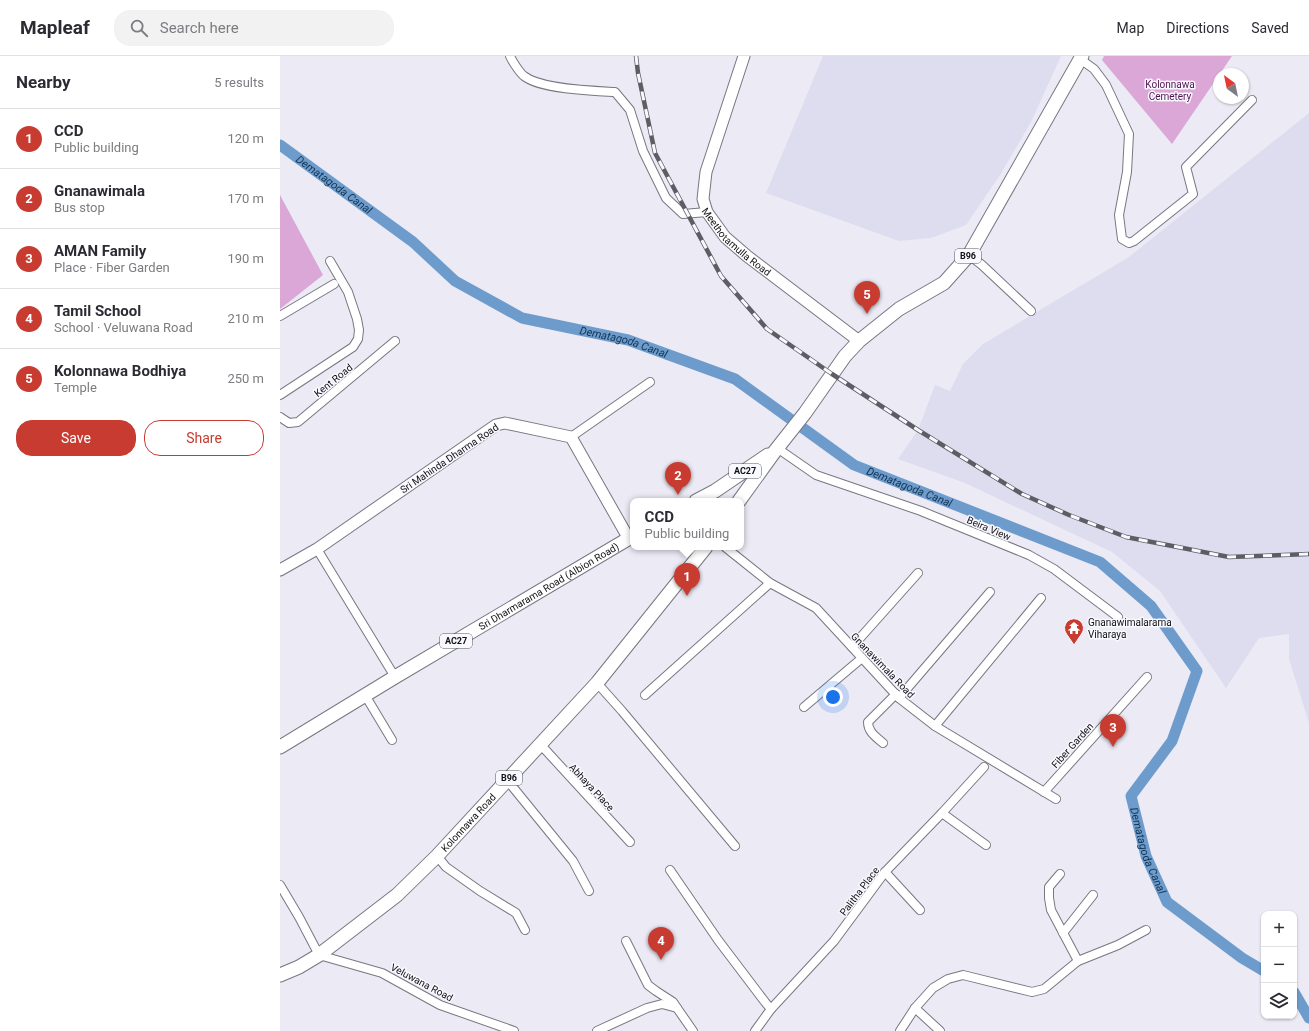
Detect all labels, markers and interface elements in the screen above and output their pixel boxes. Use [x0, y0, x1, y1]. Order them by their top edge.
search box [114, 10, 394, 46]
text: Mapleaf [20, 16, 90, 39]
icon: search [128, 17, 150, 39]
text: Search here [160, 19, 239, 37]
text: Map [1117, 20, 1144, 36]
text: Directions [1166, 20, 1229, 36]
text: Saved [1251, 20, 1289, 36]
north arrow [1213, 68, 1249, 104]
text: Nearby [16, 72, 71, 92]
text: 5 results [214, 75, 264, 90]
park label: Kolonnawa Cemetery [1145, 79, 1195, 102]
text: CCD [54, 122, 83, 140]
text: 1 [25, 131, 33, 146]
text: 120 m [227, 131, 264, 146]
text: Public building [54, 140, 139, 155]
water label: Dematagoda Canal [293, 153, 375, 217]
text: Gnanawimala [54, 182, 145, 200]
text: 2 [25, 191, 33, 206]
text: 170 m [227, 191, 264, 206]
text: Bus stop [54, 200, 105, 215]
street label: Meethotamulla Road [700, 206, 773, 278]
text: AMAN Family [54, 242, 146, 260]
road number: B96 [955, 249, 981, 263]
text: 3 [25, 251, 33, 266]
text: 190 m [227, 251, 264, 266]
text: Place · Fiber Garden [54, 260, 170, 275]
pin: 5 [854, 281, 880, 314]
text: Tamil School [54, 302, 141, 320]
text: 4 [25, 311, 33, 326]
text: 210 m [227, 311, 264, 326]
text: School · Veluwana Road [54, 320, 193, 335]
water label: Dematagoda Canal [578, 324, 670, 361]
text: Kolonnawa Bodhiya [54, 362, 186, 380]
street label: Kent Road [312, 362, 355, 399]
text: 5 [25, 371, 33, 386]
text: 250 m [227, 371, 264, 386]
text: Temple [54, 380, 97, 395]
button: Save [16, 420, 136, 456]
button: Share [144, 420, 264, 456]
street label: Sri Mahinda Dharma Road [398, 421, 500, 495]
pin: 2 [665, 462, 691, 495]
road number: AC27 [729, 464, 761, 478]
water label: Dematagoda Canal [865, 465, 954, 510]
popup [630, 498, 744, 550]
text: CCD [645, 508, 674, 526]
street label: Beira View [965, 514, 1013, 543]
text: Public building [645, 526, 729, 541]
street label: Sri Dharmarama Road (Albion Road) [477, 541, 621, 632]
pin: 1 [674, 563, 700, 596]
temple icon: Gnanawimalarama Viharaya [1063, 617, 1085, 645]
place label: Gnanawimalarama Viharaya [1088, 617, 1172, 640]
street label: Gnanawimala Road [849, 631, 917, 700]
road number: AC27 [440, 634, 472, 648]
your location [823, 687, 843, 707]
pin: 3 [1100, 714, 1126, 747]
street label: Fiber Garden [1049, 721, 1095, 770]
street label: Abhaya Place [567, 762, 616, 813]
road number: B96 [496, 771, 522, 785]
street label: Kolonnawa Road [439, 791, 498, 854]
water label: Dematagoda Canal [1127, 806, 1169, 896]
street label: Palitha Place [838, 865, 881, 918]
map controls [1261, 911, 1297, 1019]
button: + [1261, 911, 1297, 947]
pin: 4 [648, 927, 674, 960]
button: − [1261, 947, 1297, 983]
street label: Veluwana Road [389, 961, 455, 1003]
button: layers [1261, 983, 1297, 1019]

